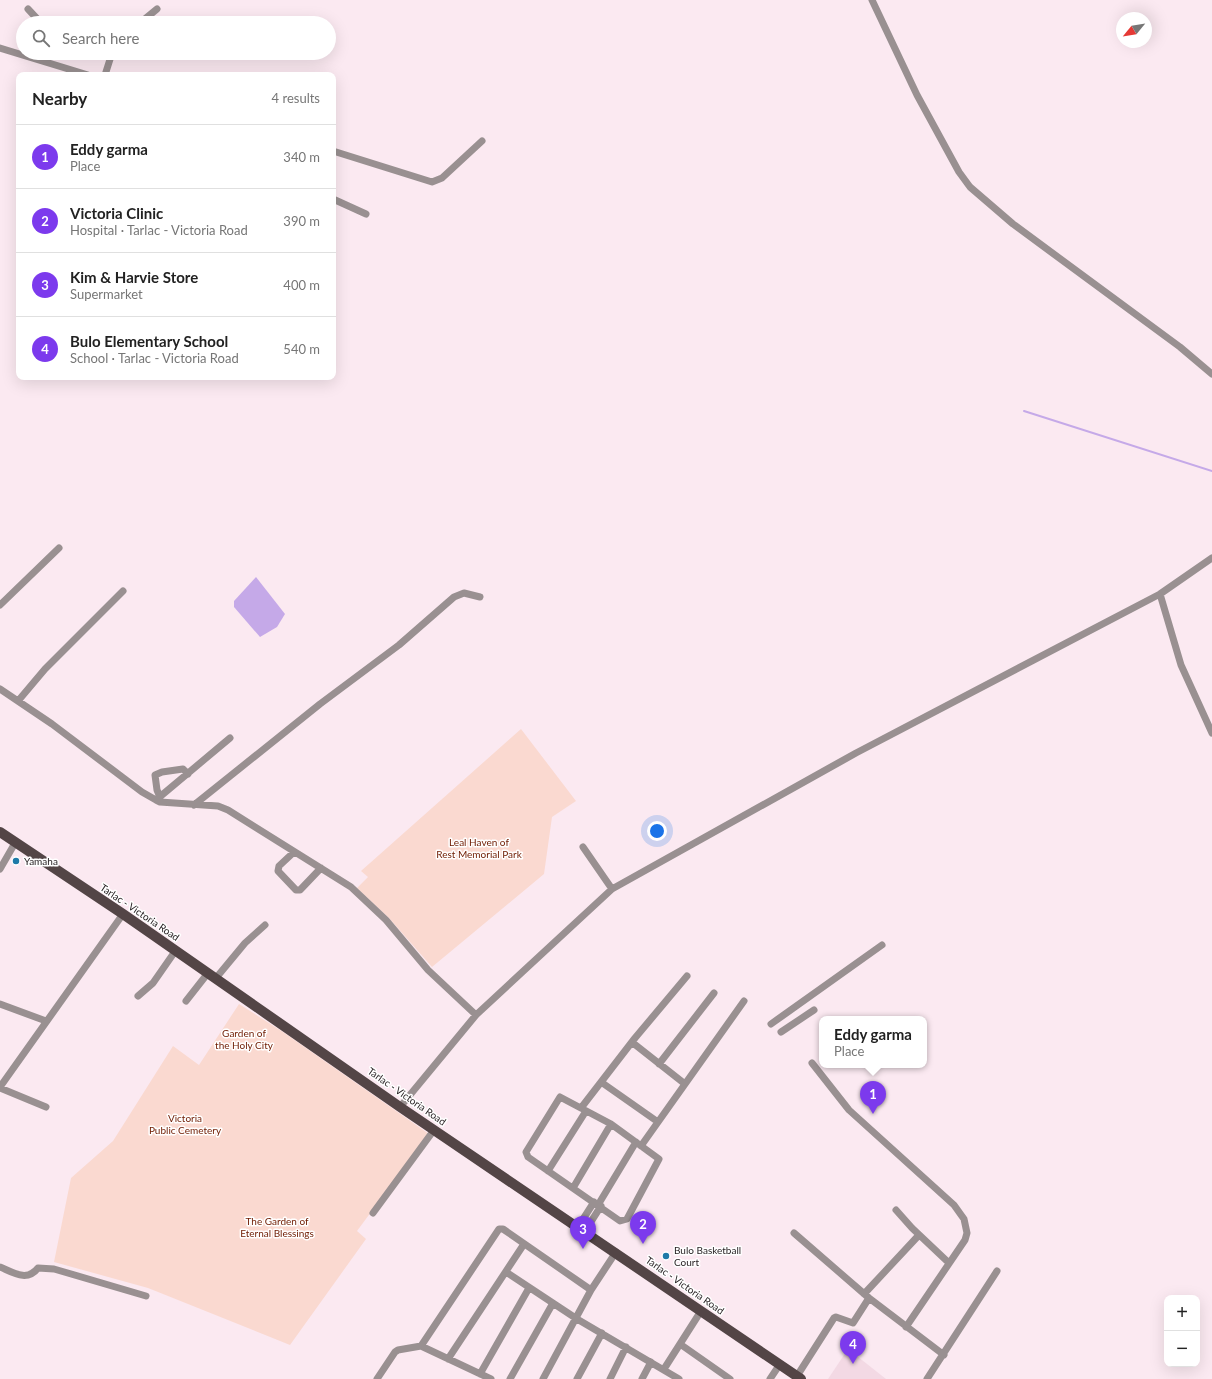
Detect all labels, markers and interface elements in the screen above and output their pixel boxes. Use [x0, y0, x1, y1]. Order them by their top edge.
north arrow [1116, 12, 1152, 48]
search box [16, 16, 336, 60]
icon: search [30, 27, 52, 49]
text: Search here [62, 29, 139, 47]
text: Nearby [32, 88, 87, 109]
text: 4 results [272, 90, 320, 106]
text: Eddy garma [70, 140, 148, 158]
text: 1 [41, 149, 49, 165]
text: 340 m [283, 149, 320, 165]
text: Place [70, 158, 100, 174]
text: Victoria Clinic [70, 204, 163, 222]
text: 2 [41, 213, 49, 229]
text: 390 m [283, 213, 320, 229]
text: Hospital · Tarlac - Victoria Road [70, 222, 248, 238]
text: Kim & Harvie Store [70, 268, 198, 286]
text: 3 [41, 277, 49, 293]
text: 400 m [283, 277, 320, 293]
text: Supermarket [70, 286, 143, 302]
text: Bulo Elementary School [70, 332, 228, 350]
text: 4 [41, 341, 49, 357]
text: 540 m [283, 341, 320, 357]
text: School · Tarlac - Victoria Road [70, 350, 239, 366]
your location [647, 821, 667, 841]
park label: Leal Haven of Rest Memorial Park [436, 836, 523, 860]
place label: Yamaha [24, 855, 58, 867]
marker: Yamaha [11, 856, 21, 866]
street label: Tarlac - Victoria Road [98, 881, 182, 943]
popup [819, 1016, 927, 1068]
text: Eddy garma [834, 1025, 912, 1043]
park label: Garden of the Holy City [215, 1027, 274, 1051]
text: Place [834, 1043, 864, 1059]
street label: Tarlac - Victoria Road [366, 1064, 448, 1128]
pin: 1 [860, 1081, 886, 1114]
park label: Victoria Public Cemetery [149, 1112, 222, 1136]
pin: 2 [630, 1211, 656, 1244]
park label: The Garden of Eternal Blessings [240, 1215, 314, 1239]
pin: 3 [570, 1216, 596, 1249]
place label: Bulo Basketball Court [674, 1244, 741, 1268]
marker: Bulo Basketball Court [661, 1251, 671, 1261]
street label: Tarlac - Victoria Road [644, 1253, 726, 1317]
map controls [1164, 1295, 1200, 1367]
button: + [1164, 1295, 1200, 1331]
pin: 4 [840, 1331, 866, 1364]
button: − [1164, 1331, 1200, 1367]

